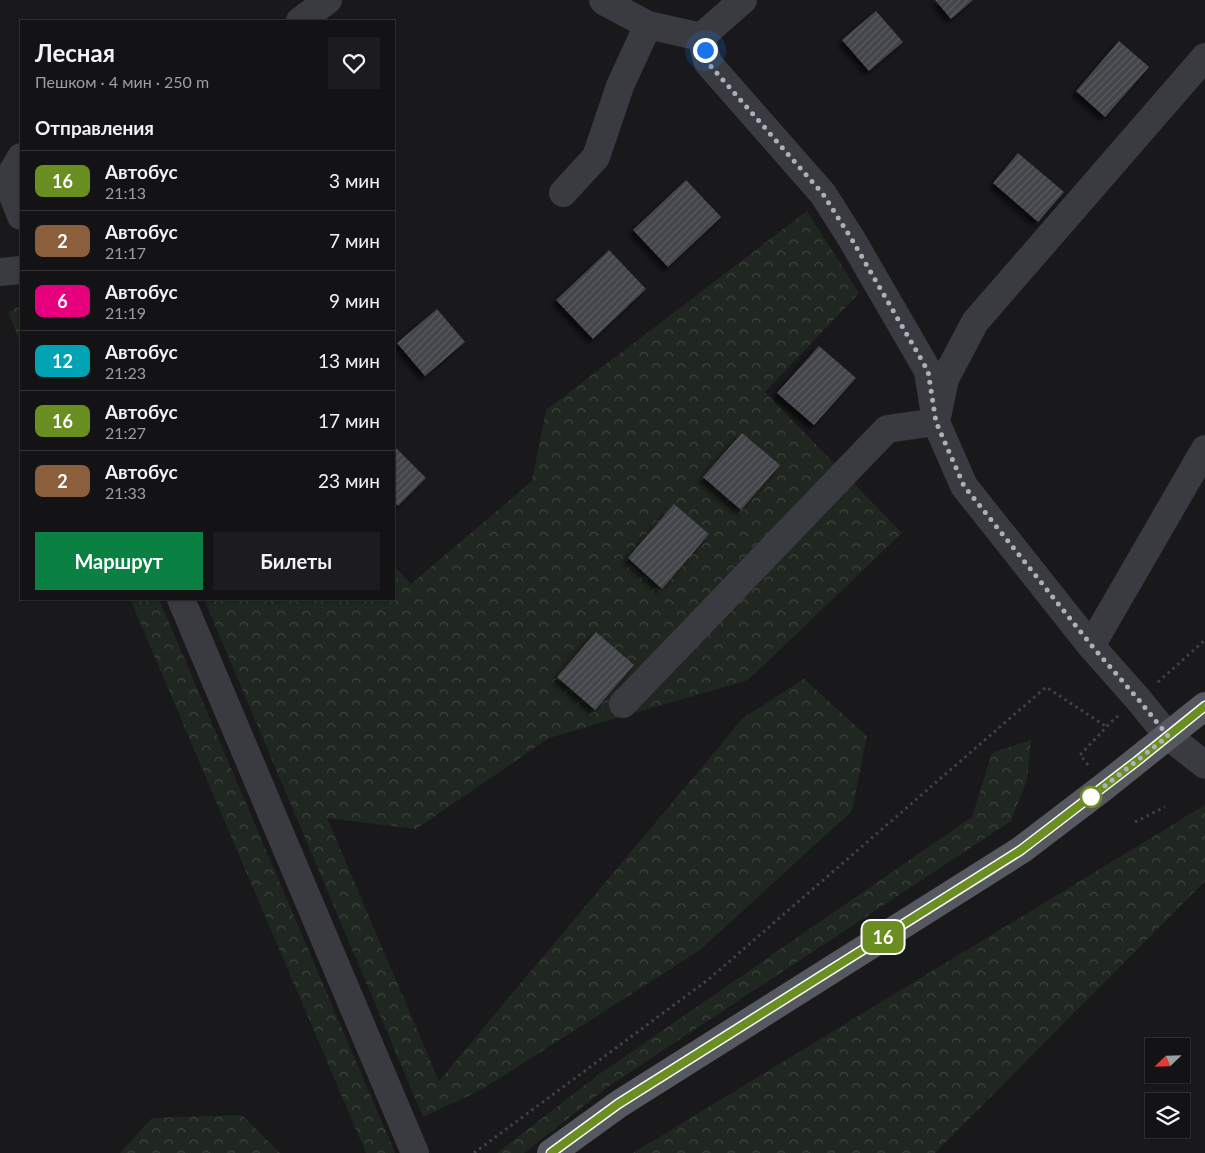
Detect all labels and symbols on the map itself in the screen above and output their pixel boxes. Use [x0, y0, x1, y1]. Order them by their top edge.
your location [693, 38, 718, 63]
unlabelled marker [1080, 786, 1102, 808]
line badge: 16 [860, 921, 906, 953]
north arrow [1145, 1038, 1190, 1082]

